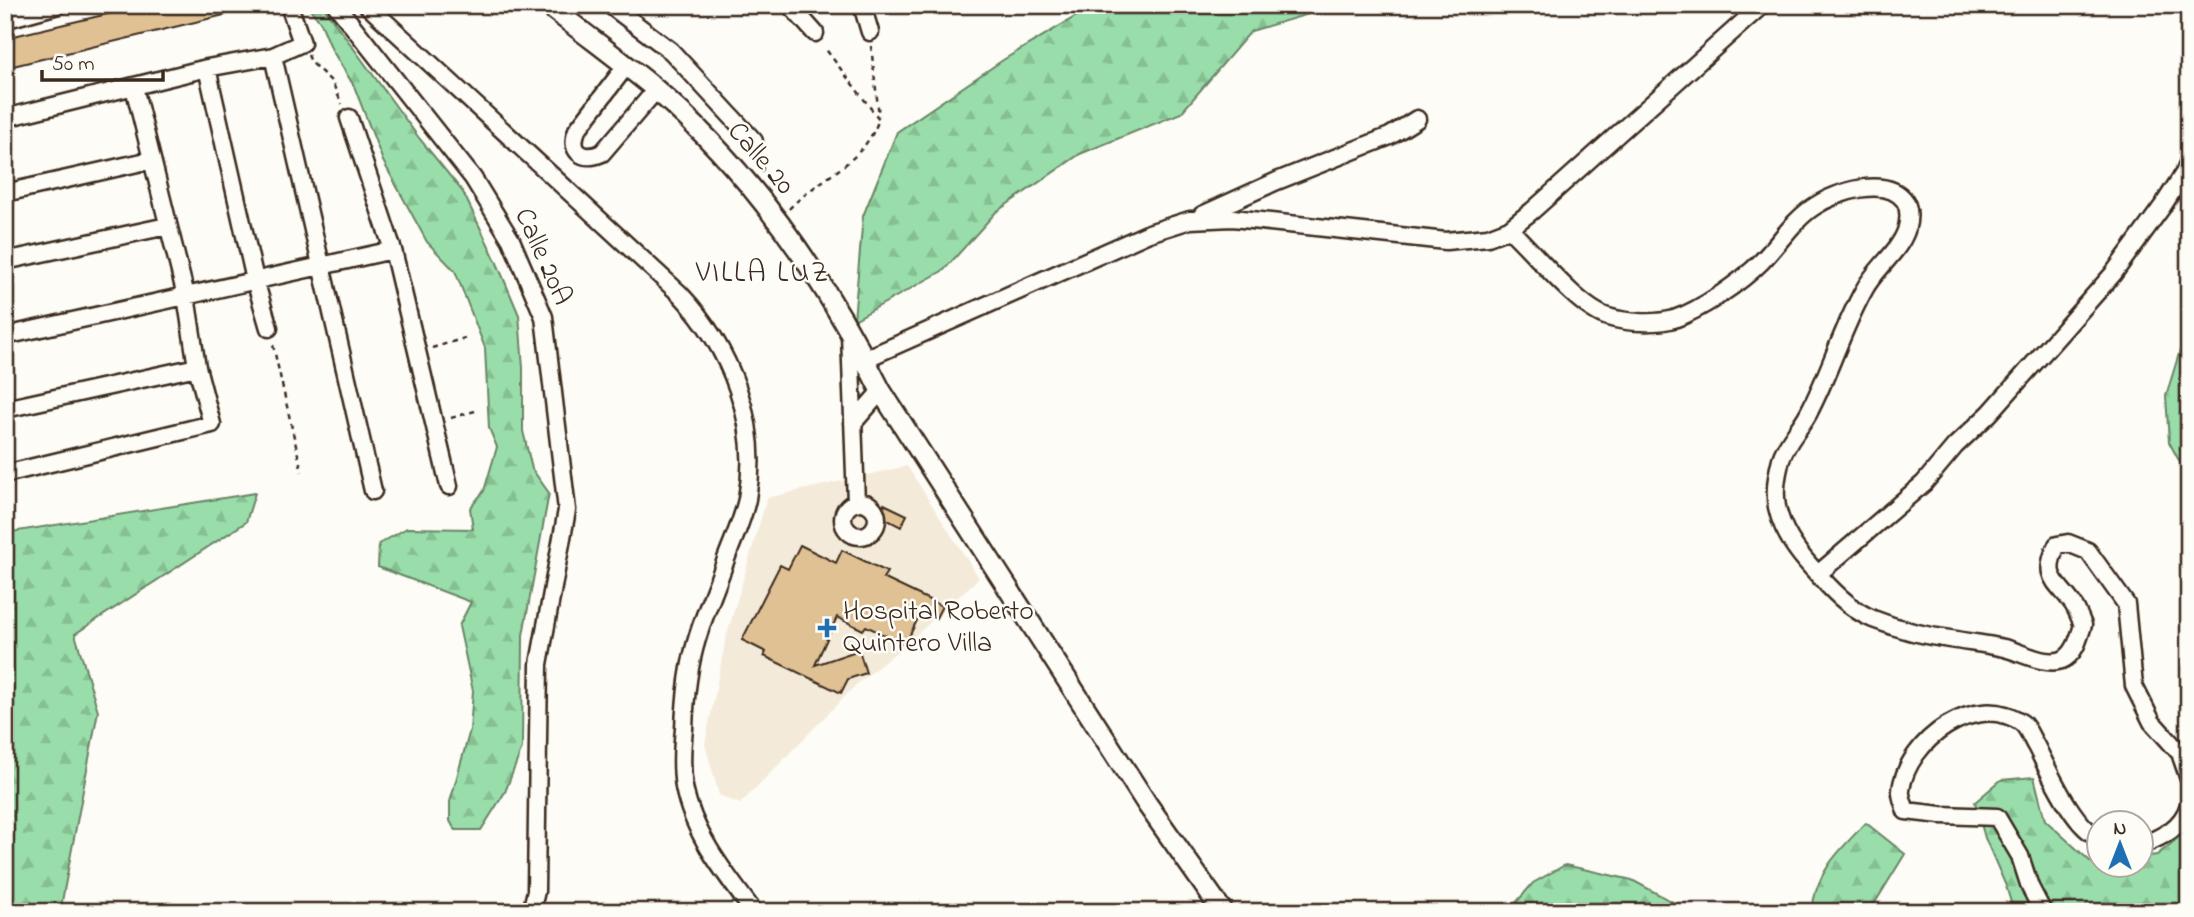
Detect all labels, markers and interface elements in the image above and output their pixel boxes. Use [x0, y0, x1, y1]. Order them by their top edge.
scale bar [42, 38, 163, 82]
text: 50 m [52, 50, 95, 80]
street label: Calle 20 [716, 113, 804, 205]
street label: Calle 20A [502, 202, 582, 312]
district label: VILLA LUZ [695, 252, 830, 296]
place label: Hospital Roberto Quintero Villa [843, 592, 1034, 665]
marker: Hospital Roberto Quintero Villa [817, 618, 837, 638]
north arrow [2086, 808, 2156, 878]
text: N [2114, 816, 2127, 843]

